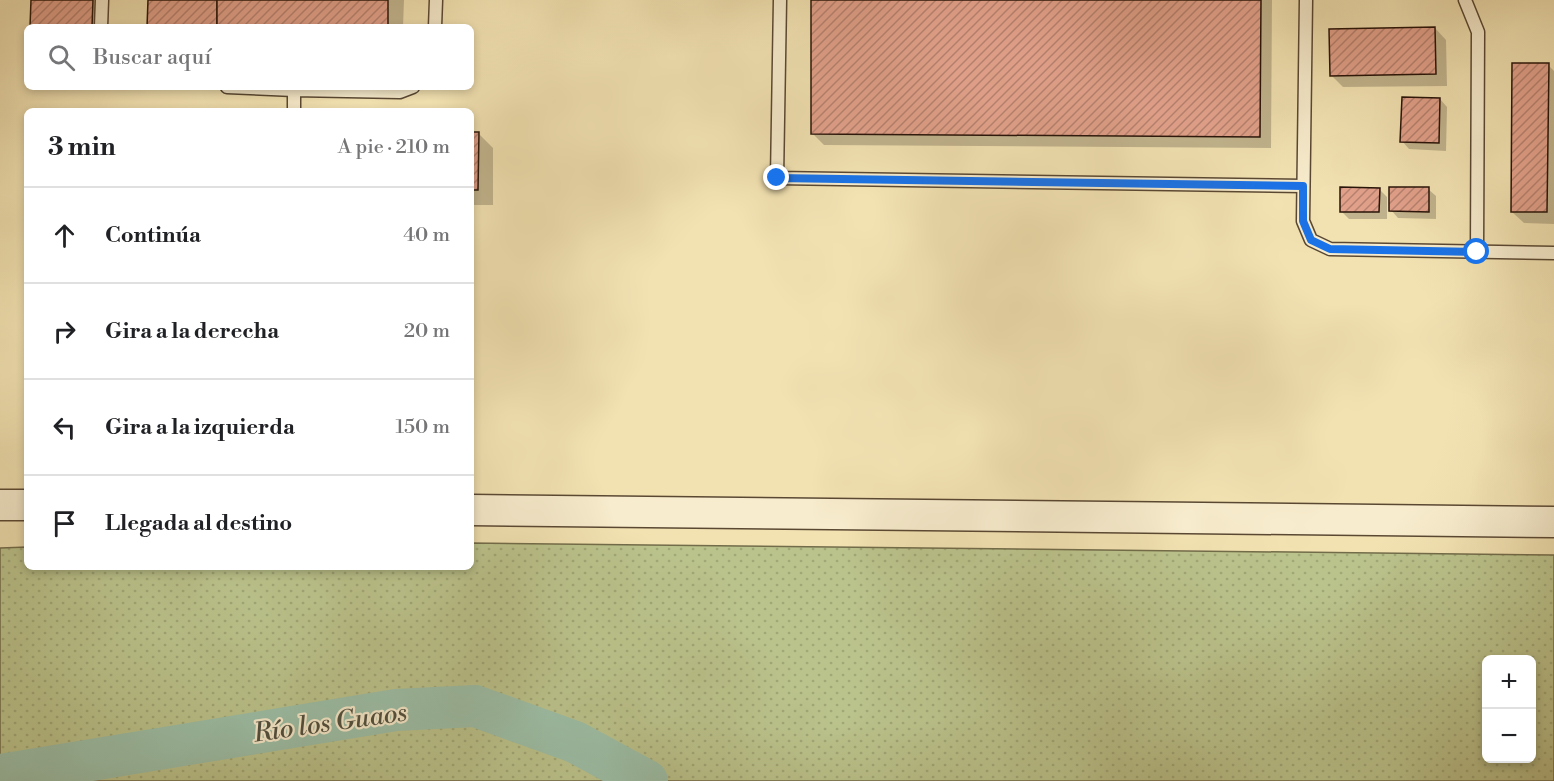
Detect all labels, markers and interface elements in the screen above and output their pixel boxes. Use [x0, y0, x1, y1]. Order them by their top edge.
search box [24, 24, 474, 90]
icon: search [45, 41, 78, 74]
text: Buscar aquí [93, 44, 211, 71]
text: 3 min [48, 131, 116, 163]
text: A pie · 210 m [338, 135, 450, 160]
route end [763, 164, 789, 190]
icon: ahead [48, 219, 81, 252]
text: Continúa [105, 222, 201, 249]
text: 40 m [403, 223, 450, 248]
route start [1463, 238, 1489, 264]
icon: right [48, 315, 81, 348]
text: Gira a la derecha [105, 318, 279, 345]
text: 20 m [404, 319, 450, 344]
icon: left [48, 411, 81, 444]
text: Gira a la izquierda [105, 414, 295, 441]
text: 150 m [395, 415, 450, 440]
icon: arrive [48, 507, 81, 540]
text: Llegada al destino [105, 510, 292, 537]
map controls [1482, 655, 1536, 763]
button: + [1482, 655, 1536, 709]
water label: Río los Guaos [250, 696, 409, 750]
button: − [1482, 709, 1536, 763]

